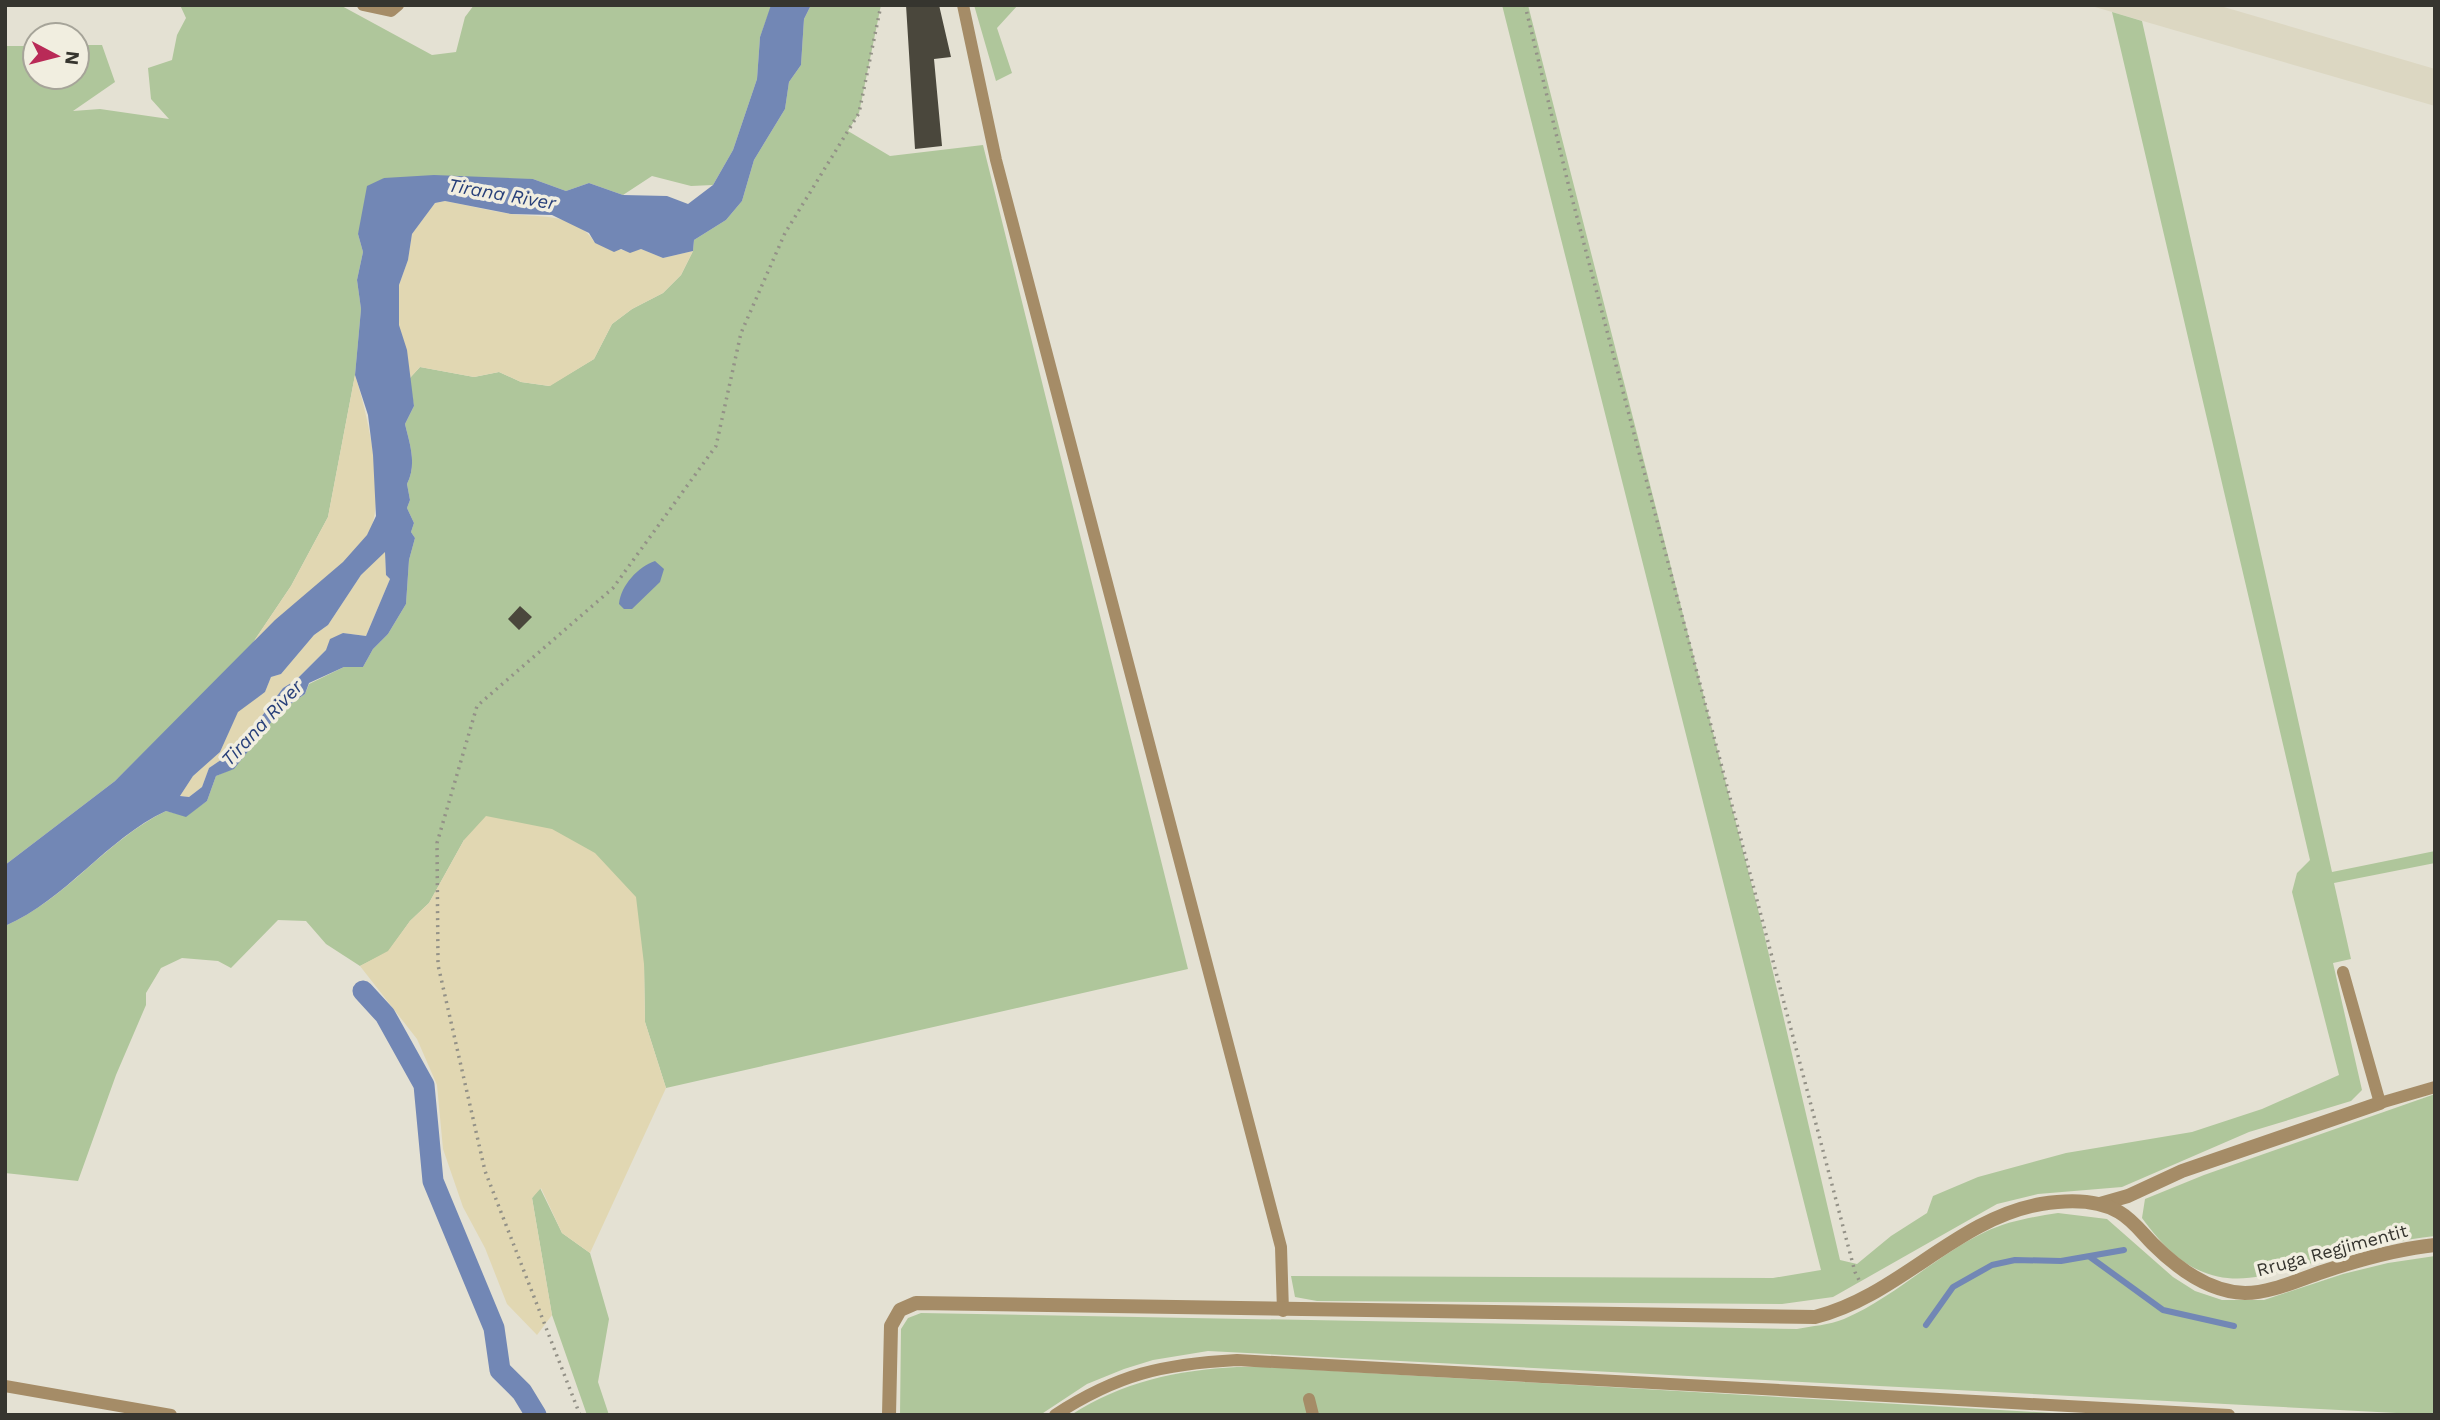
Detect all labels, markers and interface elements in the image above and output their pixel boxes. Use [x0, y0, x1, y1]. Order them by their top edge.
north arrow [21, 21, 91, 91]
text: N [60, 50, 85, 66]
water label: Tirana River [446, 173, 558, 215]
water label: Tirana River [216, 675, 308, 771]
street label: Rruga Regjimentit [2254, 1220, 2410, 1280]

